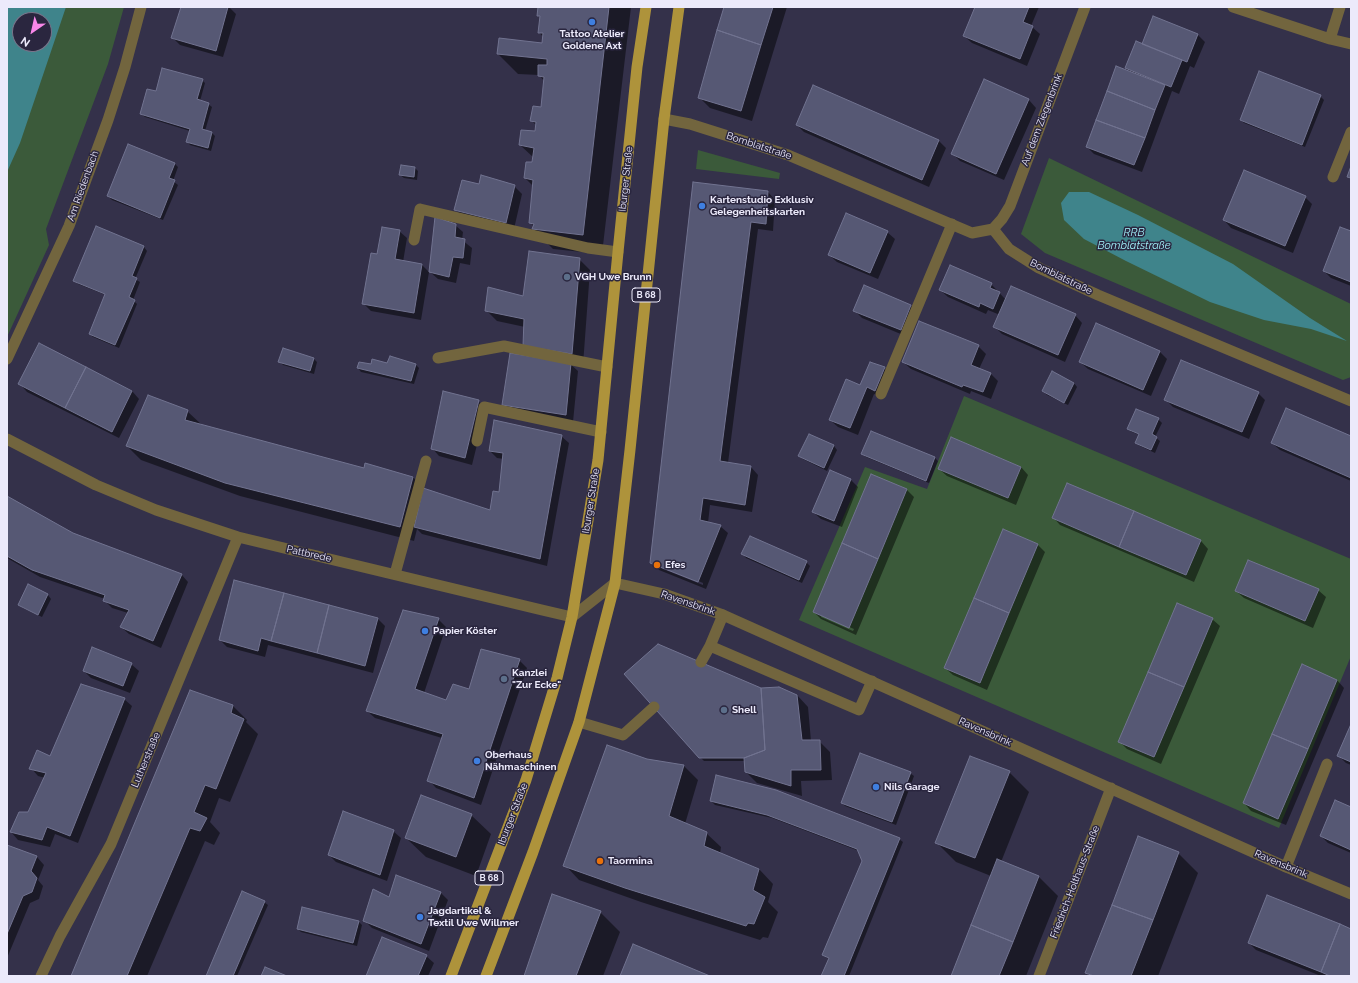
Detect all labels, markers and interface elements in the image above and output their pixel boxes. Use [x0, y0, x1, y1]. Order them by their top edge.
north arrow [12, 12, 52, 52]
marker: Tattoo Atelier Goldene Axt [587, 17, 597, 27]
place label: Tattoo Atelier Goldene Axt [560, 28, 624, 52]
text: N [18, 34, 33, 49]
street label: Auf dem Ziegenbrink [1019, 72, 1065, 168]
street label: Bomblatstraße [725, 130, 793, 162]
street label: Iburger Straße [617, 146, 635, 212]
street label: Am Riedenbach [65, 149, 101, 223]
place label: Kartenstudio Exklusiv Gelegenheitskarten [710, 194, 814, 218]
marker: Kartenstudio Exklusiv Gelegenheitskarten [697, 201, 707, 211]
water label: RRB Bomblatstraße [1097, 226, 1171, 252]
street label: Bomblatstraße [1028, 257, 1094, 297]
place label: VGH Uwe Brunn [575, 271, 652, 283]
marker: VGH Uwe Brunn [562, 272, 572, 282]
road number: B 68 [632, 288, 660, 302]
street label: Iburger Straße [580, 468, 602, 534]
street label: Pattbrede [285, 543, 333, 565]
place label: Efes [665, 559, 685, 571]
marker: Efes [652, 560, 662, 570]
street label: Ravensbrink [659, 588, 717, 618]
place label: Papier Köster [433, 625, 497, 637]
marker: Papier Köster [420, 626, 430, 636]
place label: Kanzlei "Zur Ecke" [512, 667, 561, 690]
marker: Kanzlei "Zur Ecke" [499, 674, 509, 684]
place label: Shell [732, 704, 756, 716]
marker: Shell [719, 705, 729, 715]
street label: Ravensbrink [957, 715, 1013, 749]
street label: Lutherstraße [129, 731, 163, 789]
place label: Oberhaus Nähmaschinen [485, 749, 557, 772]
marker: Oberhaus Nähmaschinen [472, 756, 482, 766]
street label: Iburger Straße [496, 781, 530, 847]
place label: Nils Garage [884, 781, 940, 793]
marker: Nils Garage [871, 782, 881, 792]
street label: Friedrich-Holthaus-Straße [1048, 824, 1102, 940]
street label: Ravensbrink [1253, 847, 1309, 881]
place label: Taormina [608, 855, 653, 867]
marker: Taormina [595, 856, 605, 866]
road number: B 68 [475, 871, 503, 885]
place label: Jagdartikel & Textil Uwe Willmer [428, 905, 519, 928]
marker: Jagdartikel & Textil Uwe Willmer [415, 912, 425, 922]

